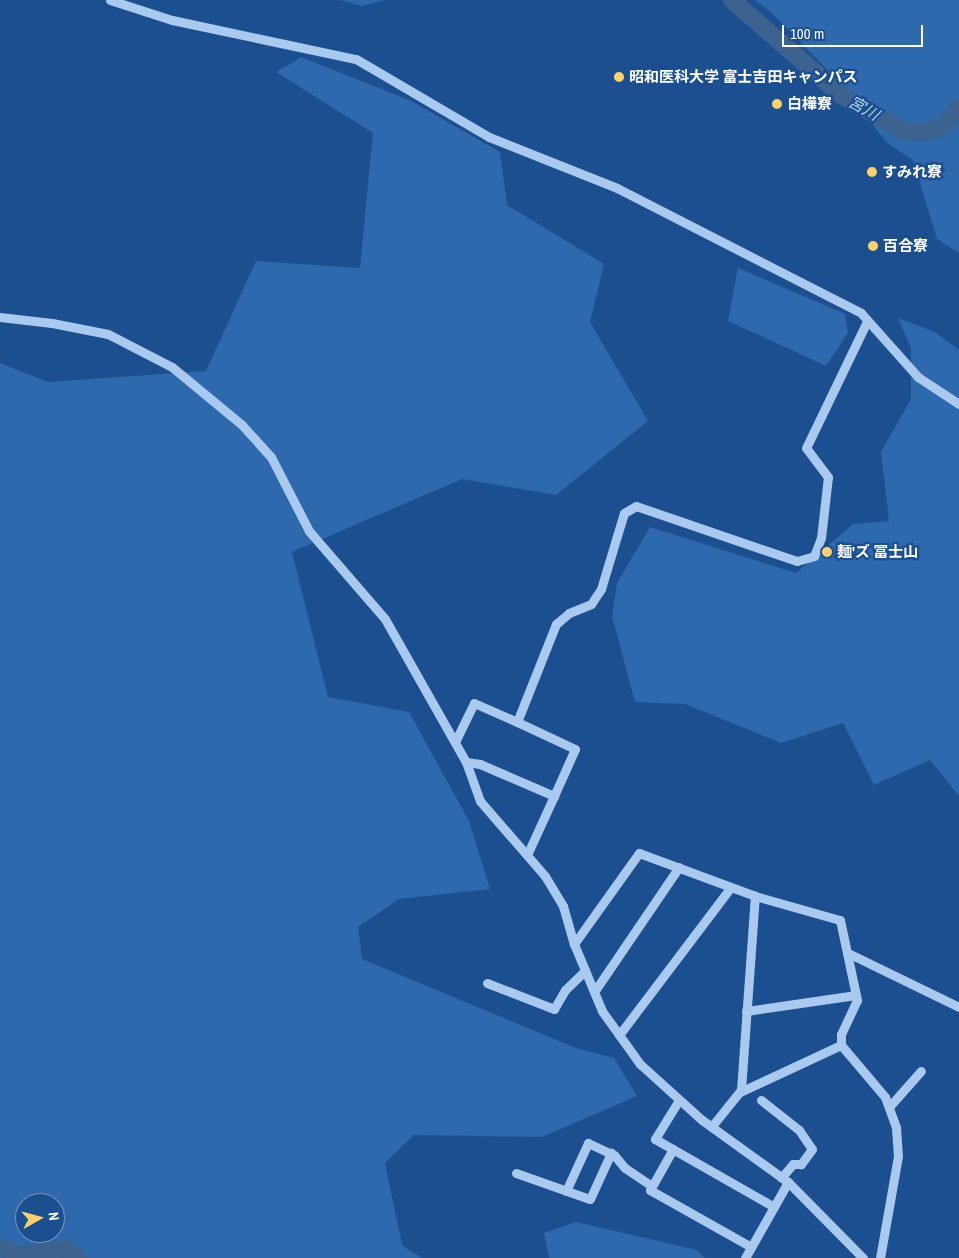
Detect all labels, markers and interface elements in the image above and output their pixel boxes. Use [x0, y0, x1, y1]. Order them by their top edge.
scale bar [784, 15, 925, 47]
text: 100 m [790, 23, 824, 44]
place label: 昭和医科大学 富士吉田キャンパス [629, 68, 857, 86]
marker: 昭和医科大学 富士吉田キャンパス [613, 71, 625, 83]
water label: 宮川 [845, 92, 883, 124]
place label: 白樺寮 [787, 95, 832, 113]
marker: 白樺寮 [771, 98, 783, 110]
place label: すみれ寮 [882, 163, 942, 181]
marker: すみれ寮 [866, 166, 878, 178]
place label: 百合寮 [883, 237, 928, 255]
marker: 百合寮 [867, 240, 879, 252]
place label: 麺'ズ 冨士山 [837, 543, 918, 561]
marker: 麺'ズ 冨士山 [821, 546, 833, 558]
north arrow [15, 1193, 65, 1243]
text: N [44, 1211, 63, 1222]

